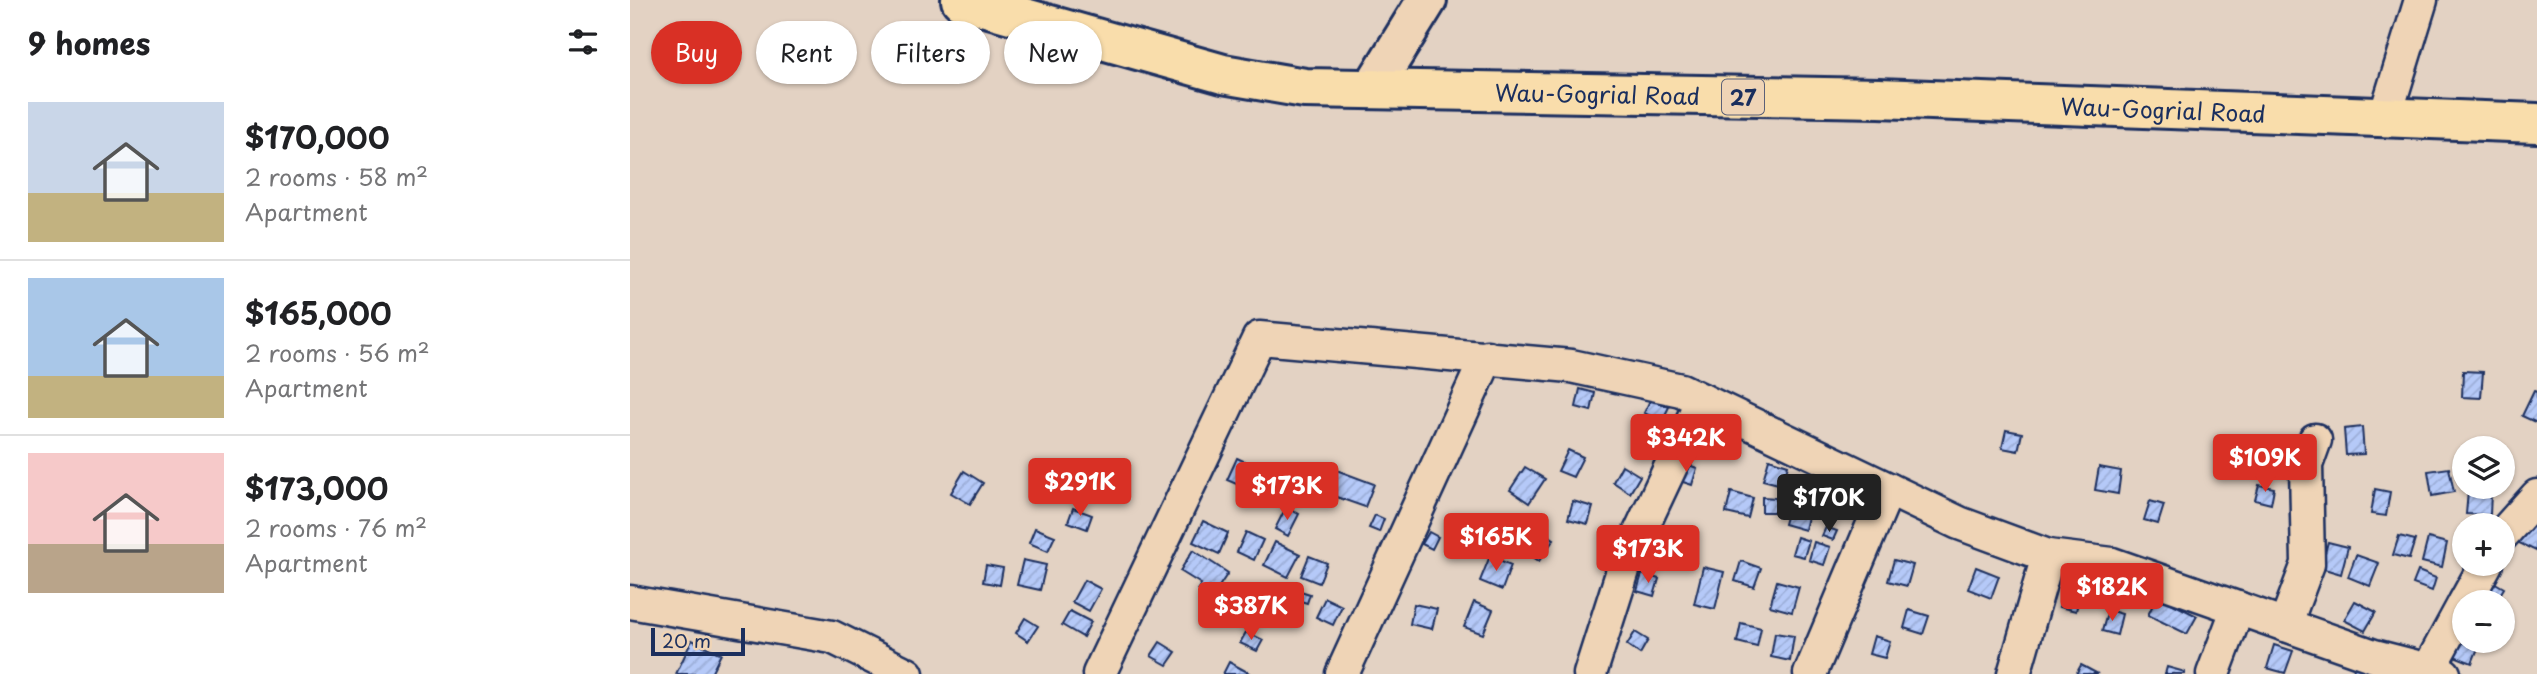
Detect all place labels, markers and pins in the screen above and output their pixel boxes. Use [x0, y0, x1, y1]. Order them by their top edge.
pin: $342K [1637, 414, 1735, 474]
pin: $109K [2216, 434, 2314, 494]
pin: $291K [1031, 458, 1129, 518]
pin: $173K [1238, 462, 1336, 522]
pin: $170K [1780, 475, 1878, 534]
pin: $165K [1447, 514, 1545, 573]
pin: $173K [1599, 526, 1697, 585]
pin: $182K [2063, 564, 2161, 623]
pin: $387K [1202, 582, 1300, 642]

